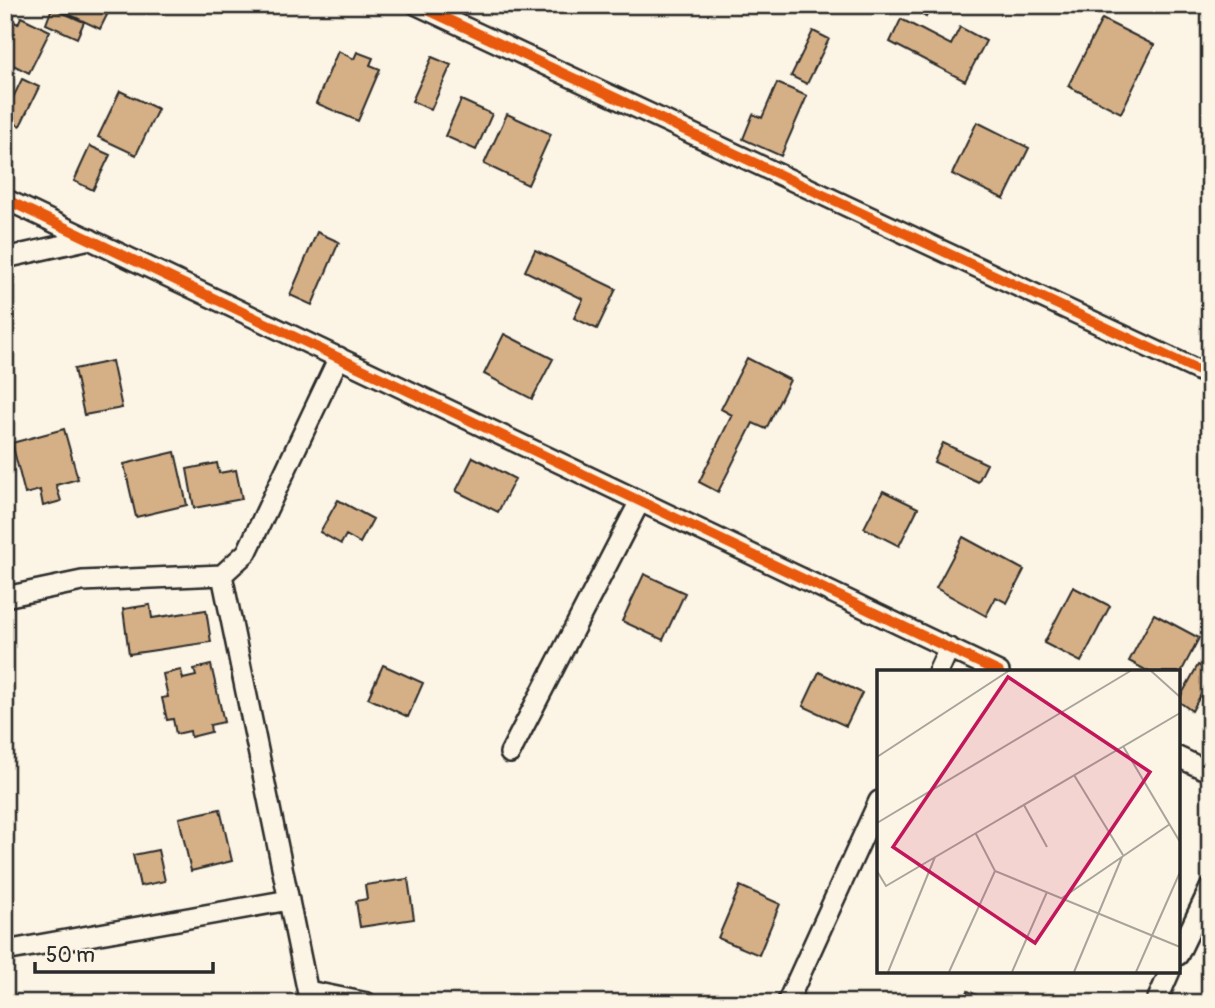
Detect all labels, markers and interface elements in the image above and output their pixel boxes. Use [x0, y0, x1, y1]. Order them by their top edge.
inset map [877, 670, 1180, 973]
scale bar [35, 931, 214, 975]
text: 50 m [46, 942, 95, 969]

